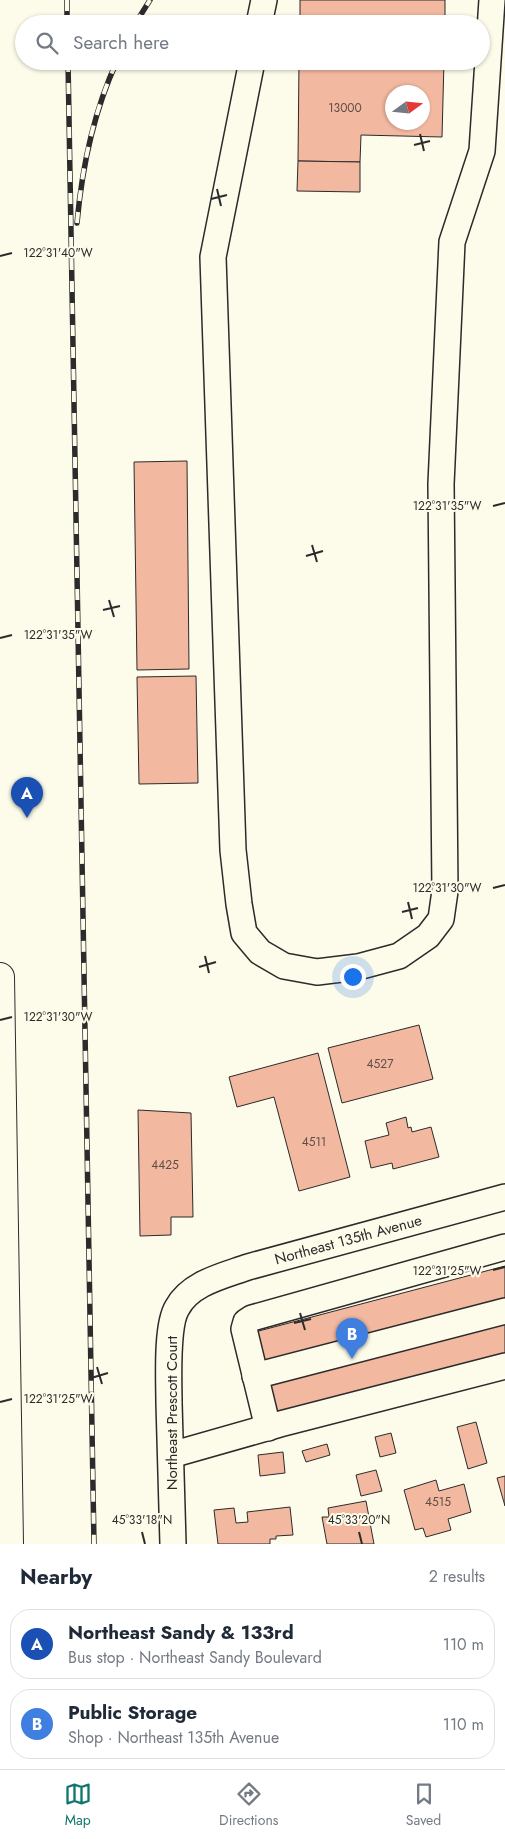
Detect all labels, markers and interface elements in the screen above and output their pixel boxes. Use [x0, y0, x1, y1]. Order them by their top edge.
search box [15, 15, 490, 70]
icon: search [33, 29, 61, 57]
text: Search here [73, 29, 169, 56]
north arrow [385, 85, 430, 130]
house number: 13000 [328, 99, 362, 117]
text: 122°31'40"W [23, 244, 93, 262]
text: 122°31'35"W [413, 497, 481, 515]
text: 122°31'35"W [24, 626, 92, 644]
pin: A [11, 777, 43, 818]
text: 122°31'30"W [413, 879, 482, 897]
your location [340, 964, 366, 990]
text: 122°31'30"W [24, 1008, 93, 1026]
house number: 4527 [367, 1055, 394, 1073]
house number: 4511 [302, 1133, 326, 1151]
house number: 4425 [151, 1156, 179, 1174]
street label: Northeast 135th Avenue [272, 1209, 425, 1270]
text: 122°31'25"W [413, 1262, 482, 1280]
pin: B [336, 1318, 368, 1359]
street label: Northeast Prescott Court [161, 1335, 183, 1490]
text: 122°31'25"W [24, 1390, 93, 1408]
house number: 4515 [425, 1493, 451, 1511]
text: 45°33'18"N [112, 1511, 172, 1529]
text: 45°33'20"N [328, 1511, 390, 1529]
text: Nearby [20, 1562, 92, 1592]
text: 2 results [429, 1565, 485, 1588]
text: Northeast Sandy & 133rd [68, 1619, 294, 1646]
text: A [31, 1633, 43, 1656]
text: 110 m [443, 1633, 484, 1656]
text: Bus stop · Northeast Sandy Boulevard [68, 1646, 322, 1669]
text: Public Storage [68, 1699, 197, 1726]
text: B [32, 1713, 42, 1736]
text: 110 m [443, 1713, 484, 1736]
text: Shop · Northeast 135th Avenue [68, 1726, 279, 1749]
tab: Map [64, 1780, 92, 1830]
tab: Directions [219, 1780, 278, 1830]
tab: Saved [406, 1780, 441, 1830]

